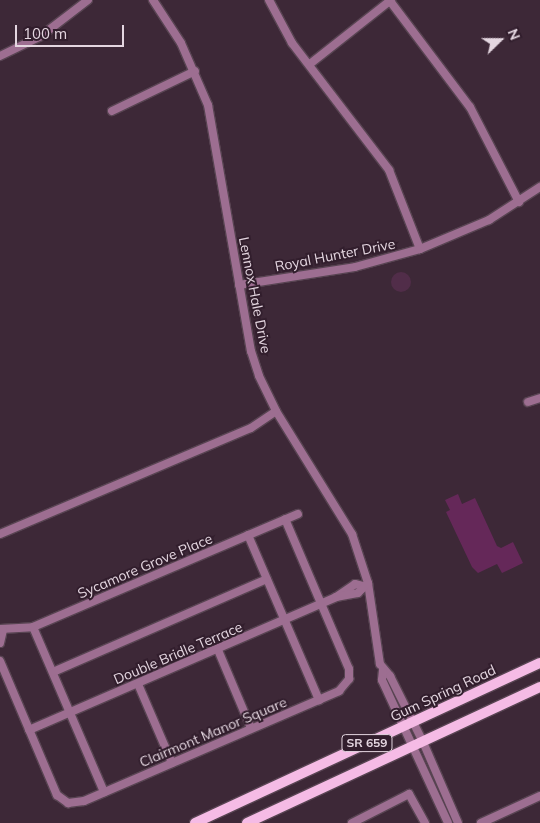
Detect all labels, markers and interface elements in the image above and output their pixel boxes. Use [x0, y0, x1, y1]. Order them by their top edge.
scale bar [18, 15, 126, 47]
north arrow [475, 15, 525, 65]
text: 100 m [23, 24, 67, 43]
text: N [504, 26, 524, 43]
street label: Lennox Hale Drive [235, 235, 275, 355]
street label: Royal Hunter Drive [273, 235, 397, 275]
street label: Sycamore Grove Place [75, 530, 215, 602]
street label: Double Bridle Terrace [111, 618, 245, 688]
street label: Gum Spring Road [388, 661, 498, 725]
street label: Clairmont Manor Square [137, 693, 289, 771]
road number: SR 659 [341, 734, 393, 752]

